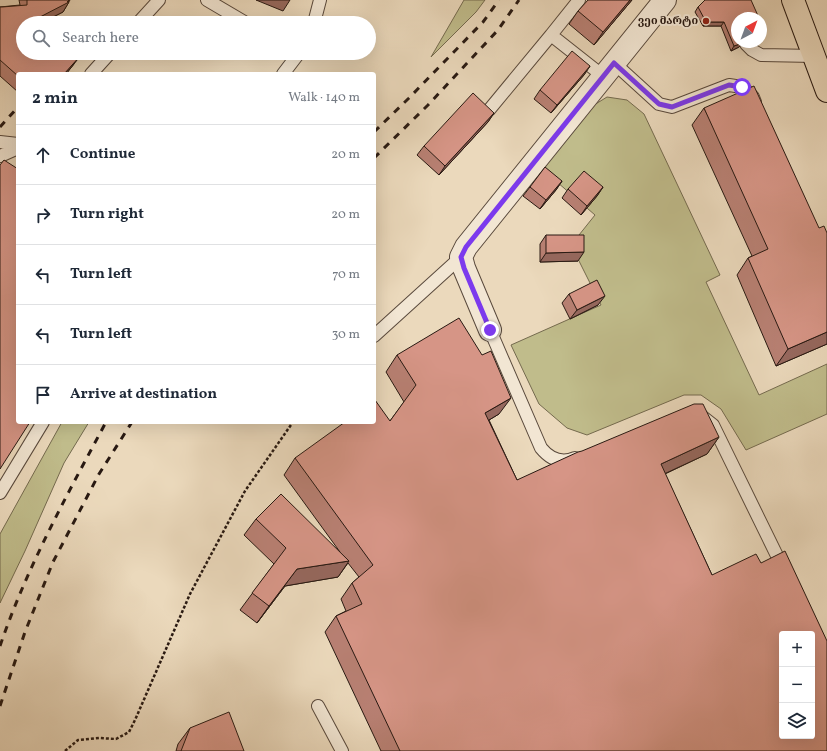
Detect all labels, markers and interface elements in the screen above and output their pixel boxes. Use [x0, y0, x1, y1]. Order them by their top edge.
north arrow [731, 12, 767, 48]
place label: ვეი მარტი [638, 14, 698, 29]
search box [16, 16, 376, 60]
marker: ვეი მარტი [701, 16, 711, 26]
icon: search [30, 27, 52, 49]
text: Search here [62, 28, 139, 49]
route start [733, 78, 751, 96]
text: 2 min [32, 87, 78, 110]
text: Walk · 140 m [288, 89, 360, 107]
icon: ahead [32, 144, 54, 166]
text: Continue [70, 144, 135, 165]
text: 20 m [331, 146, 360, 164]
icon: right [32, 204, 54, 226]
text: Turn right [70, 204, 144, 225]
text: 20 m [331, 206, 360, 224]
icon: left [32, 264, 54, 286]
text: Turn left [70, 264, 132, 285]
text: 70 m [332, 266, 360, 284]
route end [481, 321, 499, 339]
icon: left [32, 324, 54, 346]
text: Turn left [70, 324, 132, 345]
text: 30 m [332, 326, 360, 344]
icon: arrive [32, 384, 54, 406]
text: Arrive at destination [70, 384, 217, 405]
map controls [779, 631, 815, 739]
button: + [779, 631, 815, 667]
button: − [779, 667, 815, 703]
button: layers [779, 703, 815, 739]

